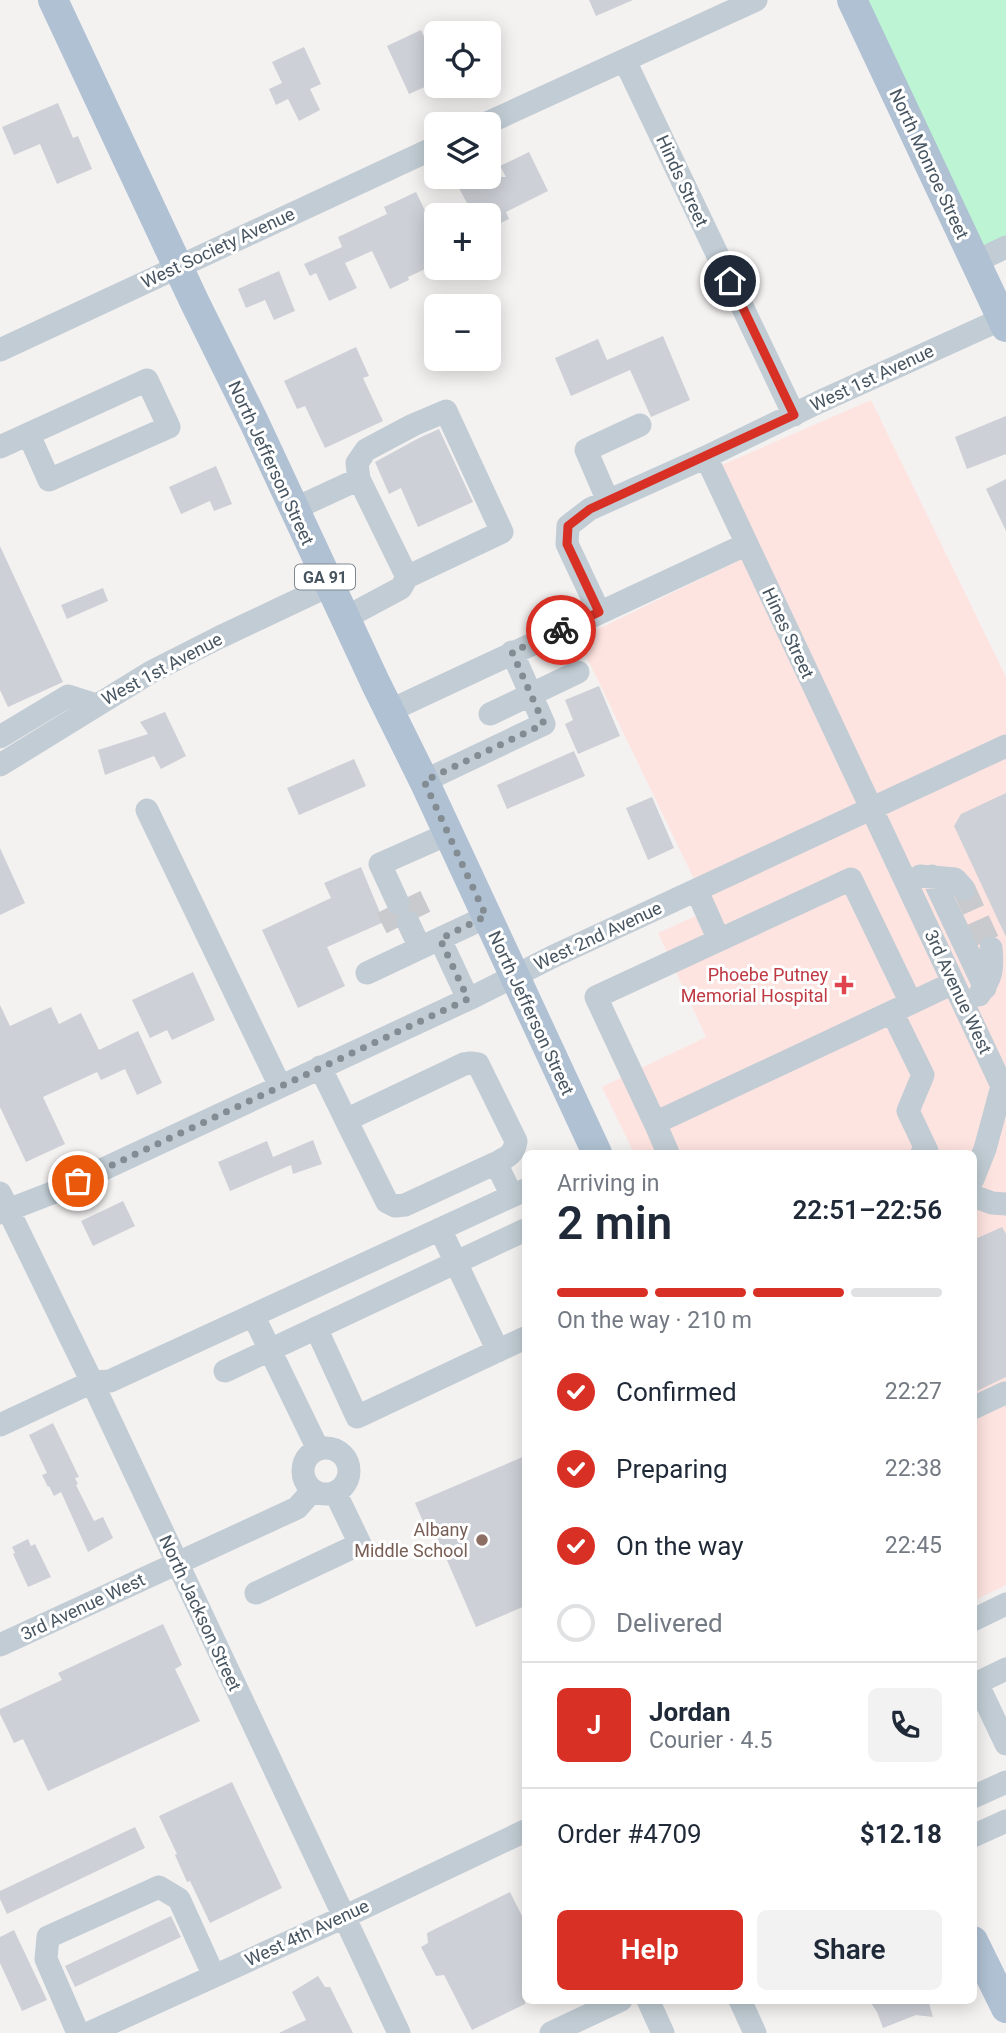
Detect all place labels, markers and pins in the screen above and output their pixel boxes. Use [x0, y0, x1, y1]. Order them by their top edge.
pin [700, 251, 760, 311]
place label: Phoebe Putney Memorial Hospital [681, 964, 828, 1006]
marker: Phoebe Putney Memorial Hospital [834, 975, 854, 995]
pin [48, 1151, 108, 1211]
place label: Albany Middle School [354, 1519, 468, 1561]
marker: Albany Middle School [474, 1532, 490, 1548]

